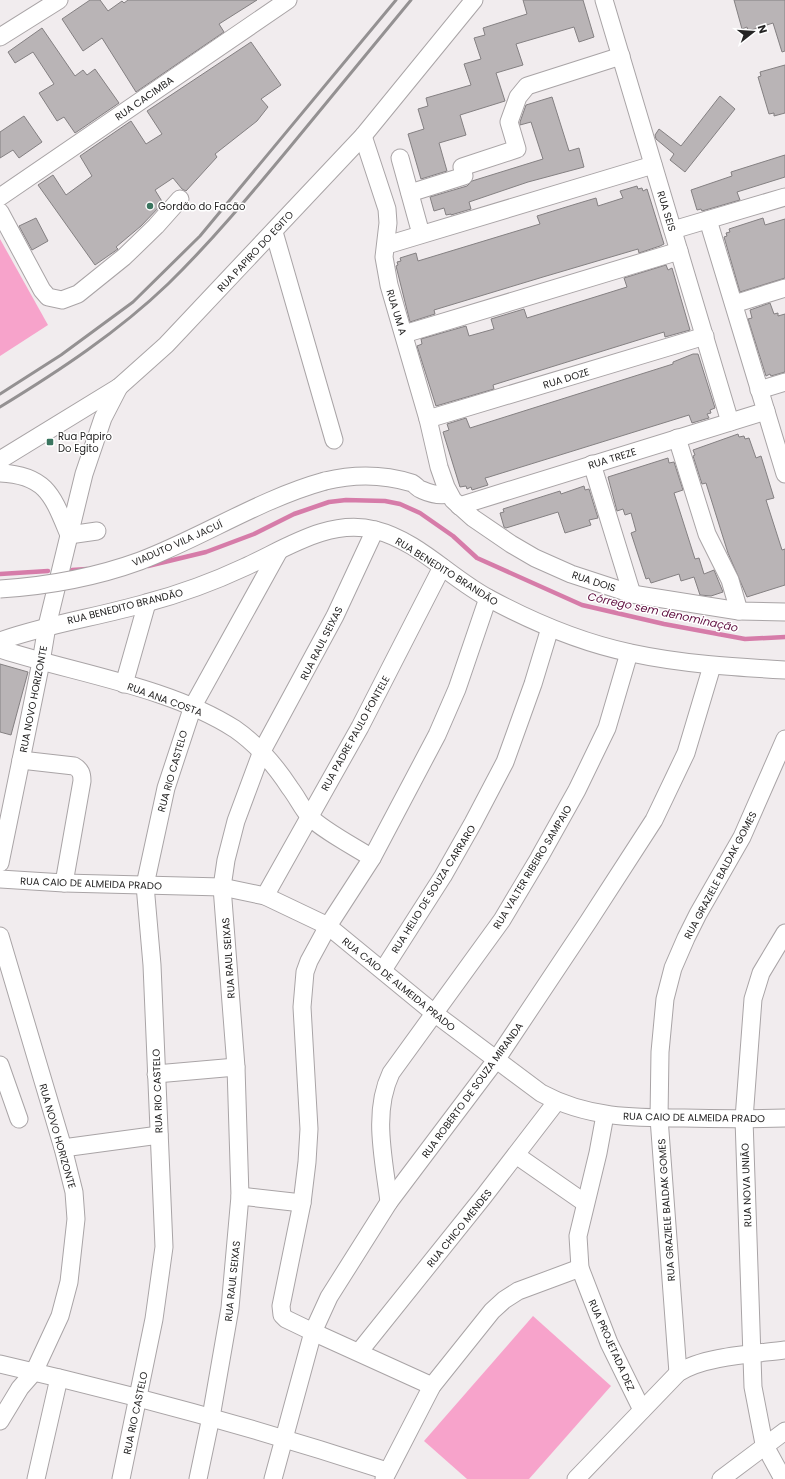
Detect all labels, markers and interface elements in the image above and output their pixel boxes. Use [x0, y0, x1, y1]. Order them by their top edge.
north arrow [733, 12, 773, 52]
text: N [754, 23, 771, 35]
street label: RUA CACIMBA [112, 73, 177, 124]
street label: RUA SEIS [653, 189, 680, 233]
place label: Gordão do Facão [158, 199, 245, 214]
marker: Gordão do Facão [145, 201, 155, 211]
street label: RUA PAPIRO DO EGITO [214, 207, 297, 295]
street label: RUA UM A [382, 287, 411, 337]
street label: RUA DOZE [541, 364, 591, 393]
place label: Rua Papiro Do Egito [58, 429, 112, 456]
marker: Rua Papiro Do Egito [45, 437, 55, 447]
street label: RUA TREZE [586, 444, 638, 473]
street label: VIADUTO VILA JACUÍ [130, 517, 225, 570]
street label: RUA BENEDITO BRANDÃO [392, 534, 501, 609]
street label: RUA DOIS [570, 567, 618, 596]
street label: RUA BENEDITO BRANDÃO [66, 585, 185, 628]
water label: Córrego sem denominação [586, 588, 740, 636]
street label: RUA RAUL SEIXAS [296, 604, 347, 683]
street label: RUA NOVO HORIZONTE [16, 644, 51, 754]
street label: RUA PADRE PAULO FONTELE [317, 673, 393, 794]
street label: RUA ANA COSTA [125, 679, 205, 720]
street label: RUA RIO CASTELO [154, 728, 191, 814]
street label: RUA VALTER RIBEIRO SAMPAIO [489, 802, 576, 932]
street label: RUA GRAZIELE BALDAK GOMES [680, 809, 761, 942]
street label: RUA HELIO DE SOUZA CARRARO [388, 822, 479, 956]
street label: RUA CAIO DE ALMEIDA PRADO [20, 874, 162, 893]
street label: RUA RAUL SEIXAS [218, 917, 239, 999]
street label: RUA CAIO DE ALMEIDA PRADO [339, 934, 459, 1035]
street label: RUA ROBERTO DE SOUZA MIRANDA [418, 1019, 527, 1161]
street label: RUA RIO CASTELO [149, 1048, 166, 1133]
street label: RUA NOVO HORIZONTE [35, 1082, 80, 1190]
street label: RUA CAIO DE ALMEIDA PRADO [623, 1109, 765, 1126]
street label: RUA GRAZIELE BALDAK GOMES [654, 1138, 679, 1282]
street label: RUA NOVA UNIÃO [738, 1143, 755, 1227]
street label: RUA CHICO MENDES [423, 1186, 496, 1271]
street label: RUA RAUL SEIXAS [221, 1240, 244, 1322]
street label: RUA PROJETADA DEZ [585, 1297, 638, 1393]
street label: RUA RIO CASTELO [119, 1370, 152, 1456]

